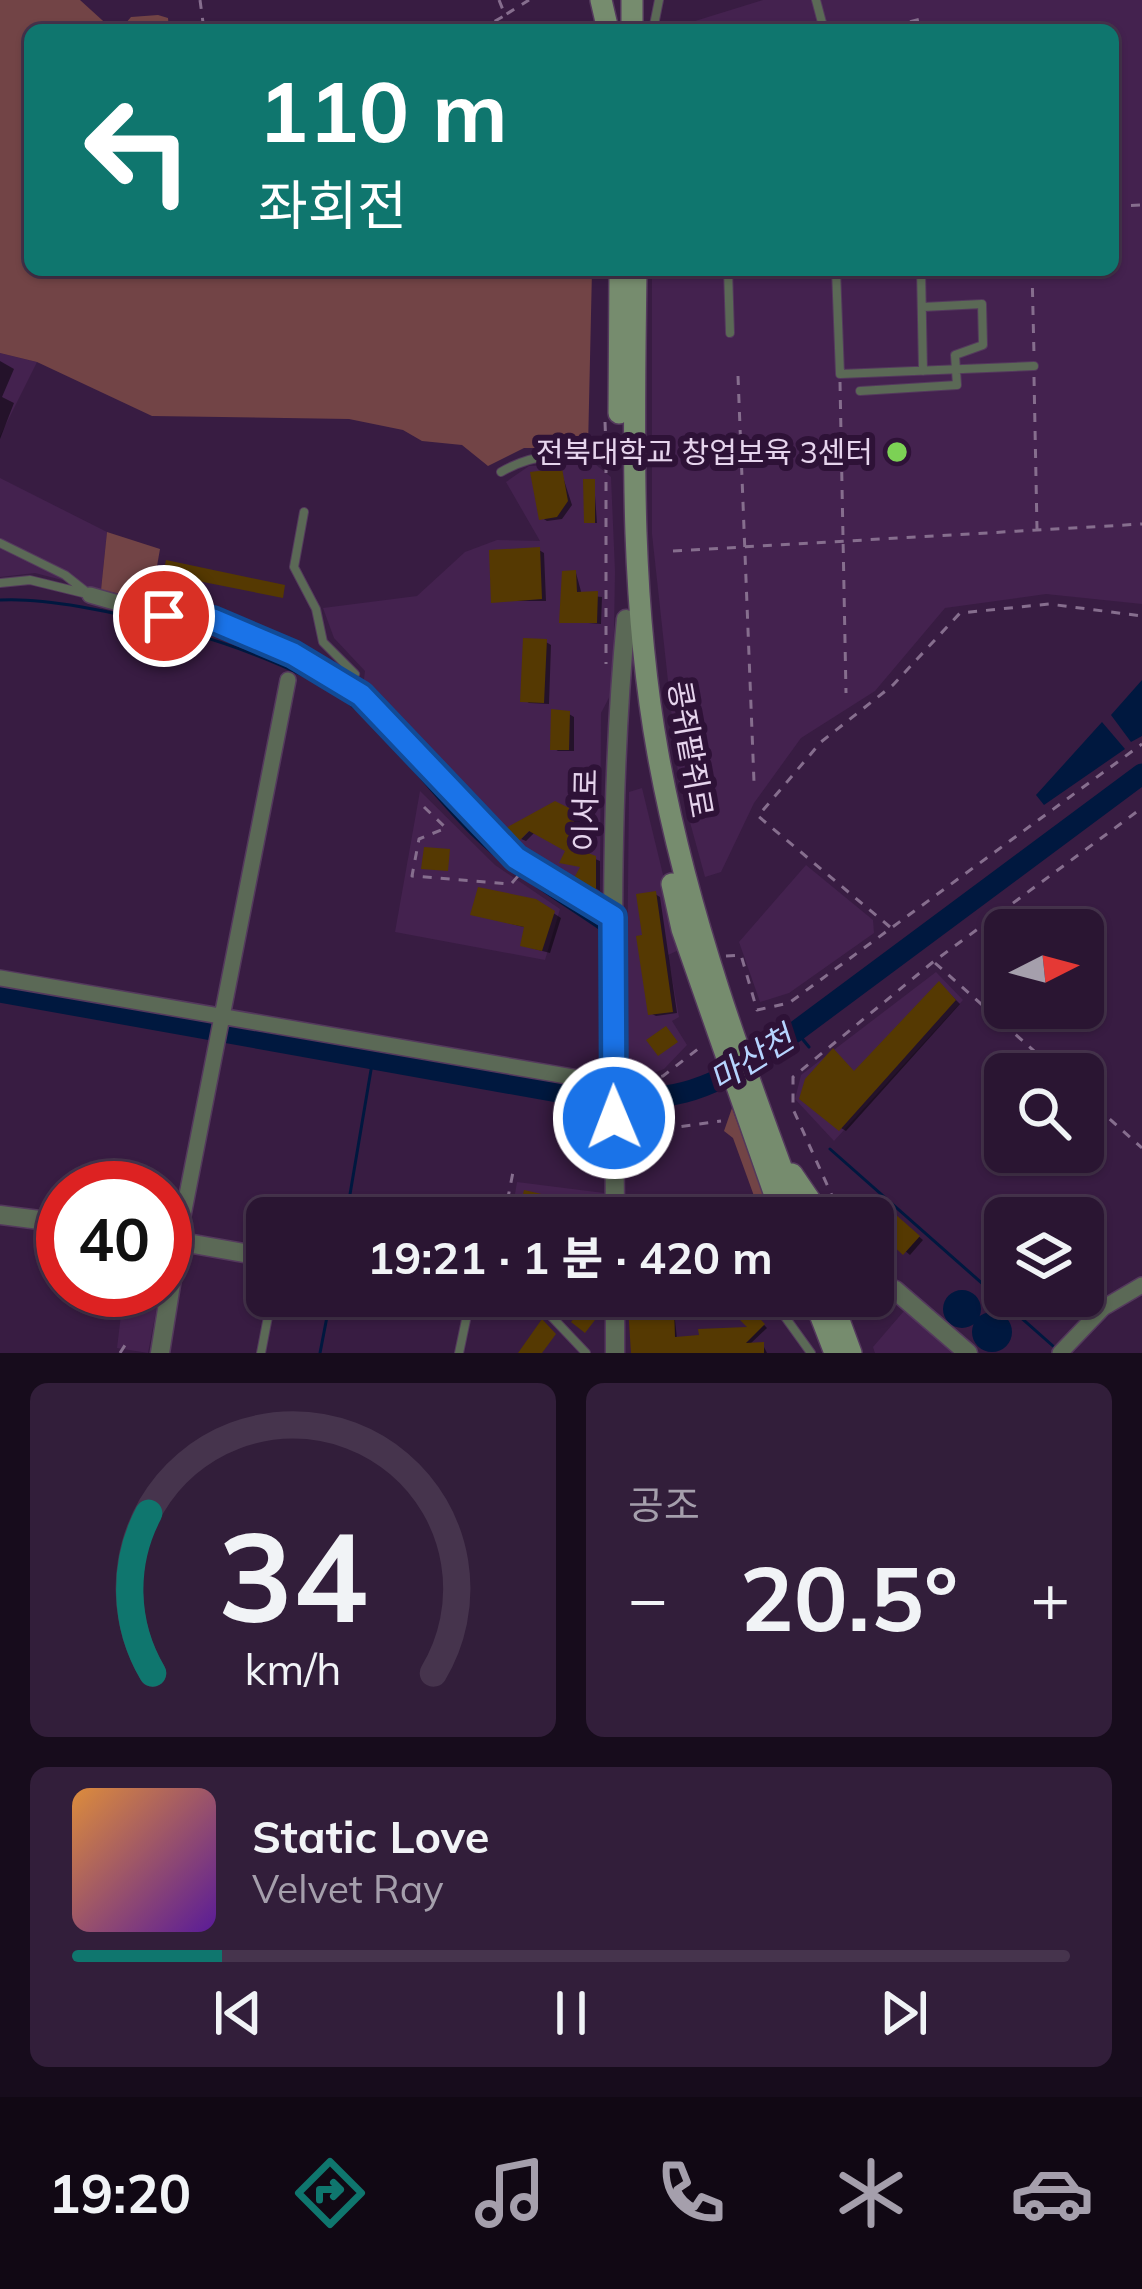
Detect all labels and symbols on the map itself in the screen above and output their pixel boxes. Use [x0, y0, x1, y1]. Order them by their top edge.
place label: 전북대학교 창업보육 3센터 [536, 433, 873, 471]
marker: 전북대학교 창업보육 3센터 [884, 439, 910, 465]
pin [113, 565, 215, 667]
street label: 콩쥐팥쥐로 [660, 678, 722, 820]
street label: 이서로 [565, 768, 605, 852]
north arrow [984, 909, 1104, 1029]
water label: 마산천 [702, 1015, 804, 1100]
position arrow [551, 1055, 677, 1181]
speed limit sign: 40 [36, 1161, 192, 1317]

